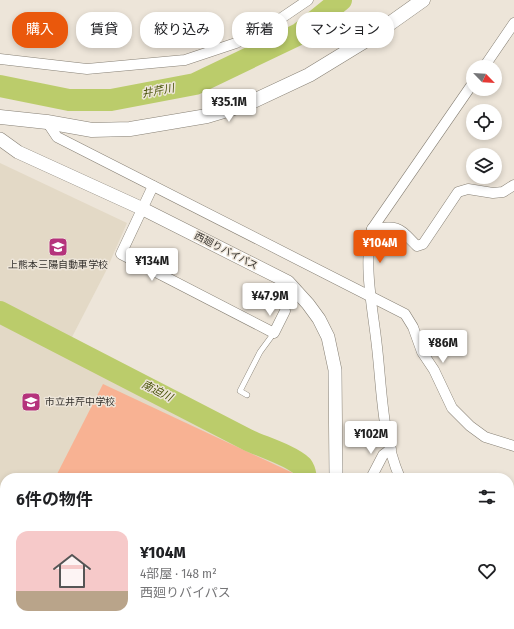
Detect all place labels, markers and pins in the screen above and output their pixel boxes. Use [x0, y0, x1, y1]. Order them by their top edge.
pin: ¥35.1M [196, 89, 262, 123]
pin: ¥104M [352, 230, 408, 264]
school or university icon: 上熊本三陽自動車学校 [47, 236, 69, 258]
pin: ¥134M [124, 248, 180, 282]
place label: 上熊本三陽自動車学校 [8, 259, 108, 271]
pin: ¥47.9M [237, 283, 303, 317]
pin: ¥86M [419, 330, 467, 364]
school or university icon: 市立井芹中学校 [20, 391, 42, 413]
place label: 市立井芹中学校 [45, 396, 115, 408]
pin: ¥102M [343, 421, 399, 455]

